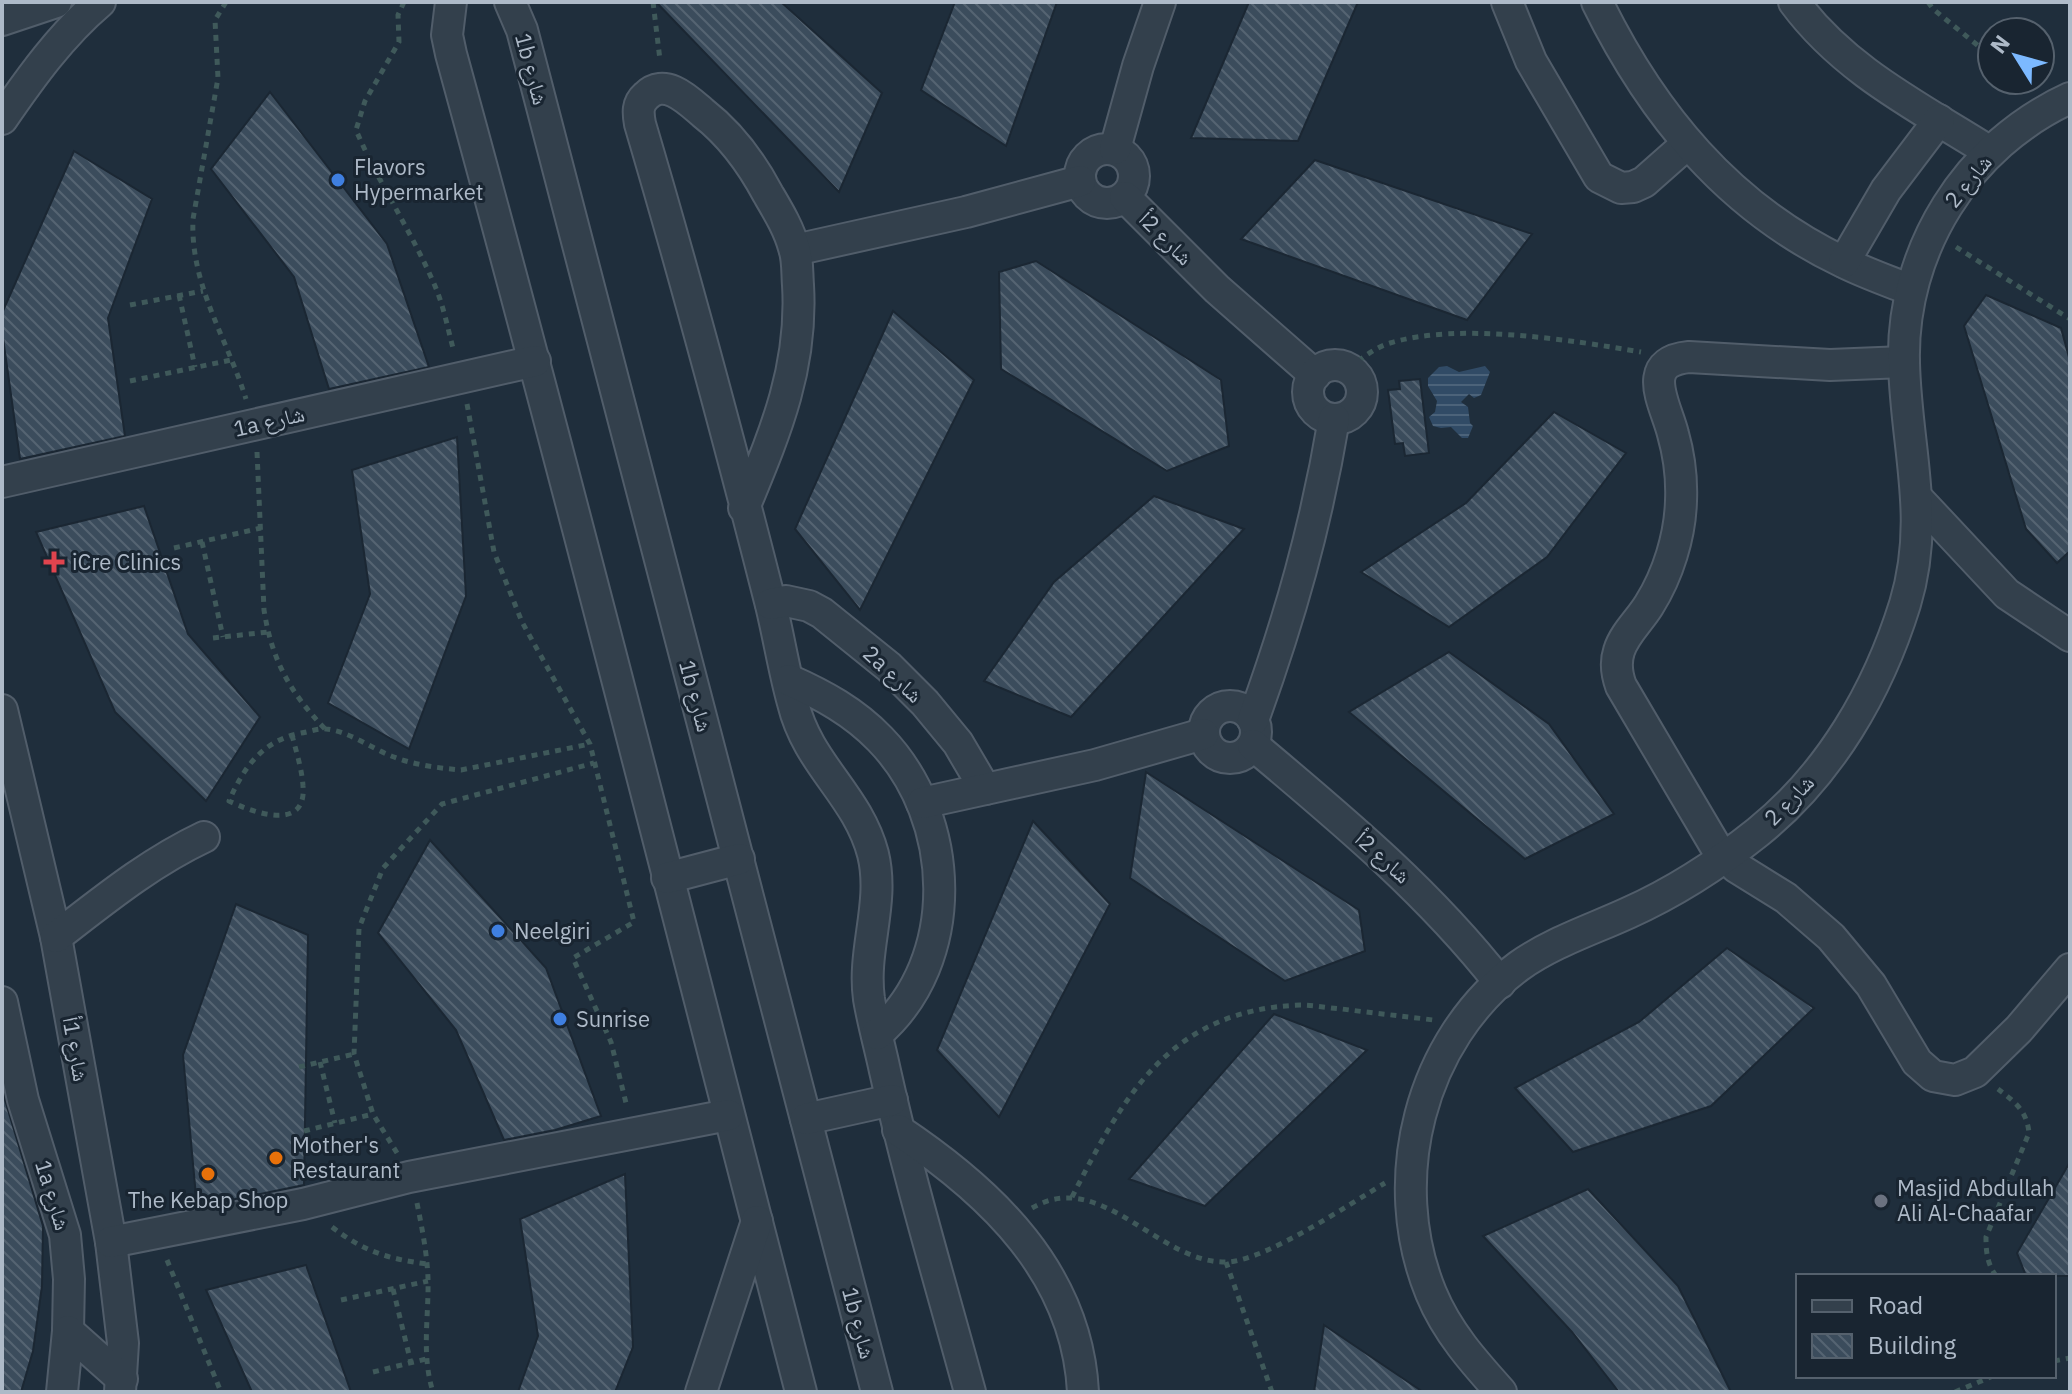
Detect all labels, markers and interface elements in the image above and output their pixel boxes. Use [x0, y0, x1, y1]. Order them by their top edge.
north arrow [1976, 16, 2056, 96]
text: N [1983, 29, 2016, 59]
street label: 1b شارع [509, 30, 556, 108]
street label: شارع 2 [1937, 148, 1998, 213]
place label: Flavors Hypermarket [354, 152, 484, 206]
marker: Flavors Hypermarket [329, 171, 347, 189]
street label: شارع 2أ [1133, 204, 1200, 271]
street label: 1a شارع [231, 398, 307, 443]
place label: iCre Clinics [72, 547, 181, 576]
marker: iCre Clinics [43, 551, 65, 573]
street label: 2a شارع [857, 638, 930, 709]
street label: 1b شارع [673, 657, 720, 735]
street label: شارع 2 [1757, 768, 1820, 831]
street label: شارع 2أ [1349, 824, 1417, 889]
place label: Neelgiri [514, 916, 590, 945]
marker: Neelgiri [489, 922, 507, 940]
place label: Sunrise [576, 1004, 650, 1033]
marker: Sunrise [551, 1010, 569, 1028]
street label: شارع 1أ [57, 1014, 96, 1084]
place label: Mother's Restaurant [292, 1130, 400, 1184]
marker: Mother's Restaurant [267, 1149, 285, 1167]
street label: 1a شارع [29, 1156, 78, 1234]
marker: The Kebap Shop [199, 1165, 217, 1183]
place label: Masjid Abdullah Ali Al-Chaafar [1897, 1173, 2055, 1227]
place label: The Kebap Shop [128, 1185, 288, 1214]
marker: Masjid Abdullah Ali Al-Chaafar [1872, 1192, 1890, 1210]
legend [1796, 1274, 2056, 1378]
street label: 1b شارع [836, 1284, 883, 1362]
text: Road [1868, 1289, 1923, 1321]
text: Building [1868, 1329, 1956, 1361]

